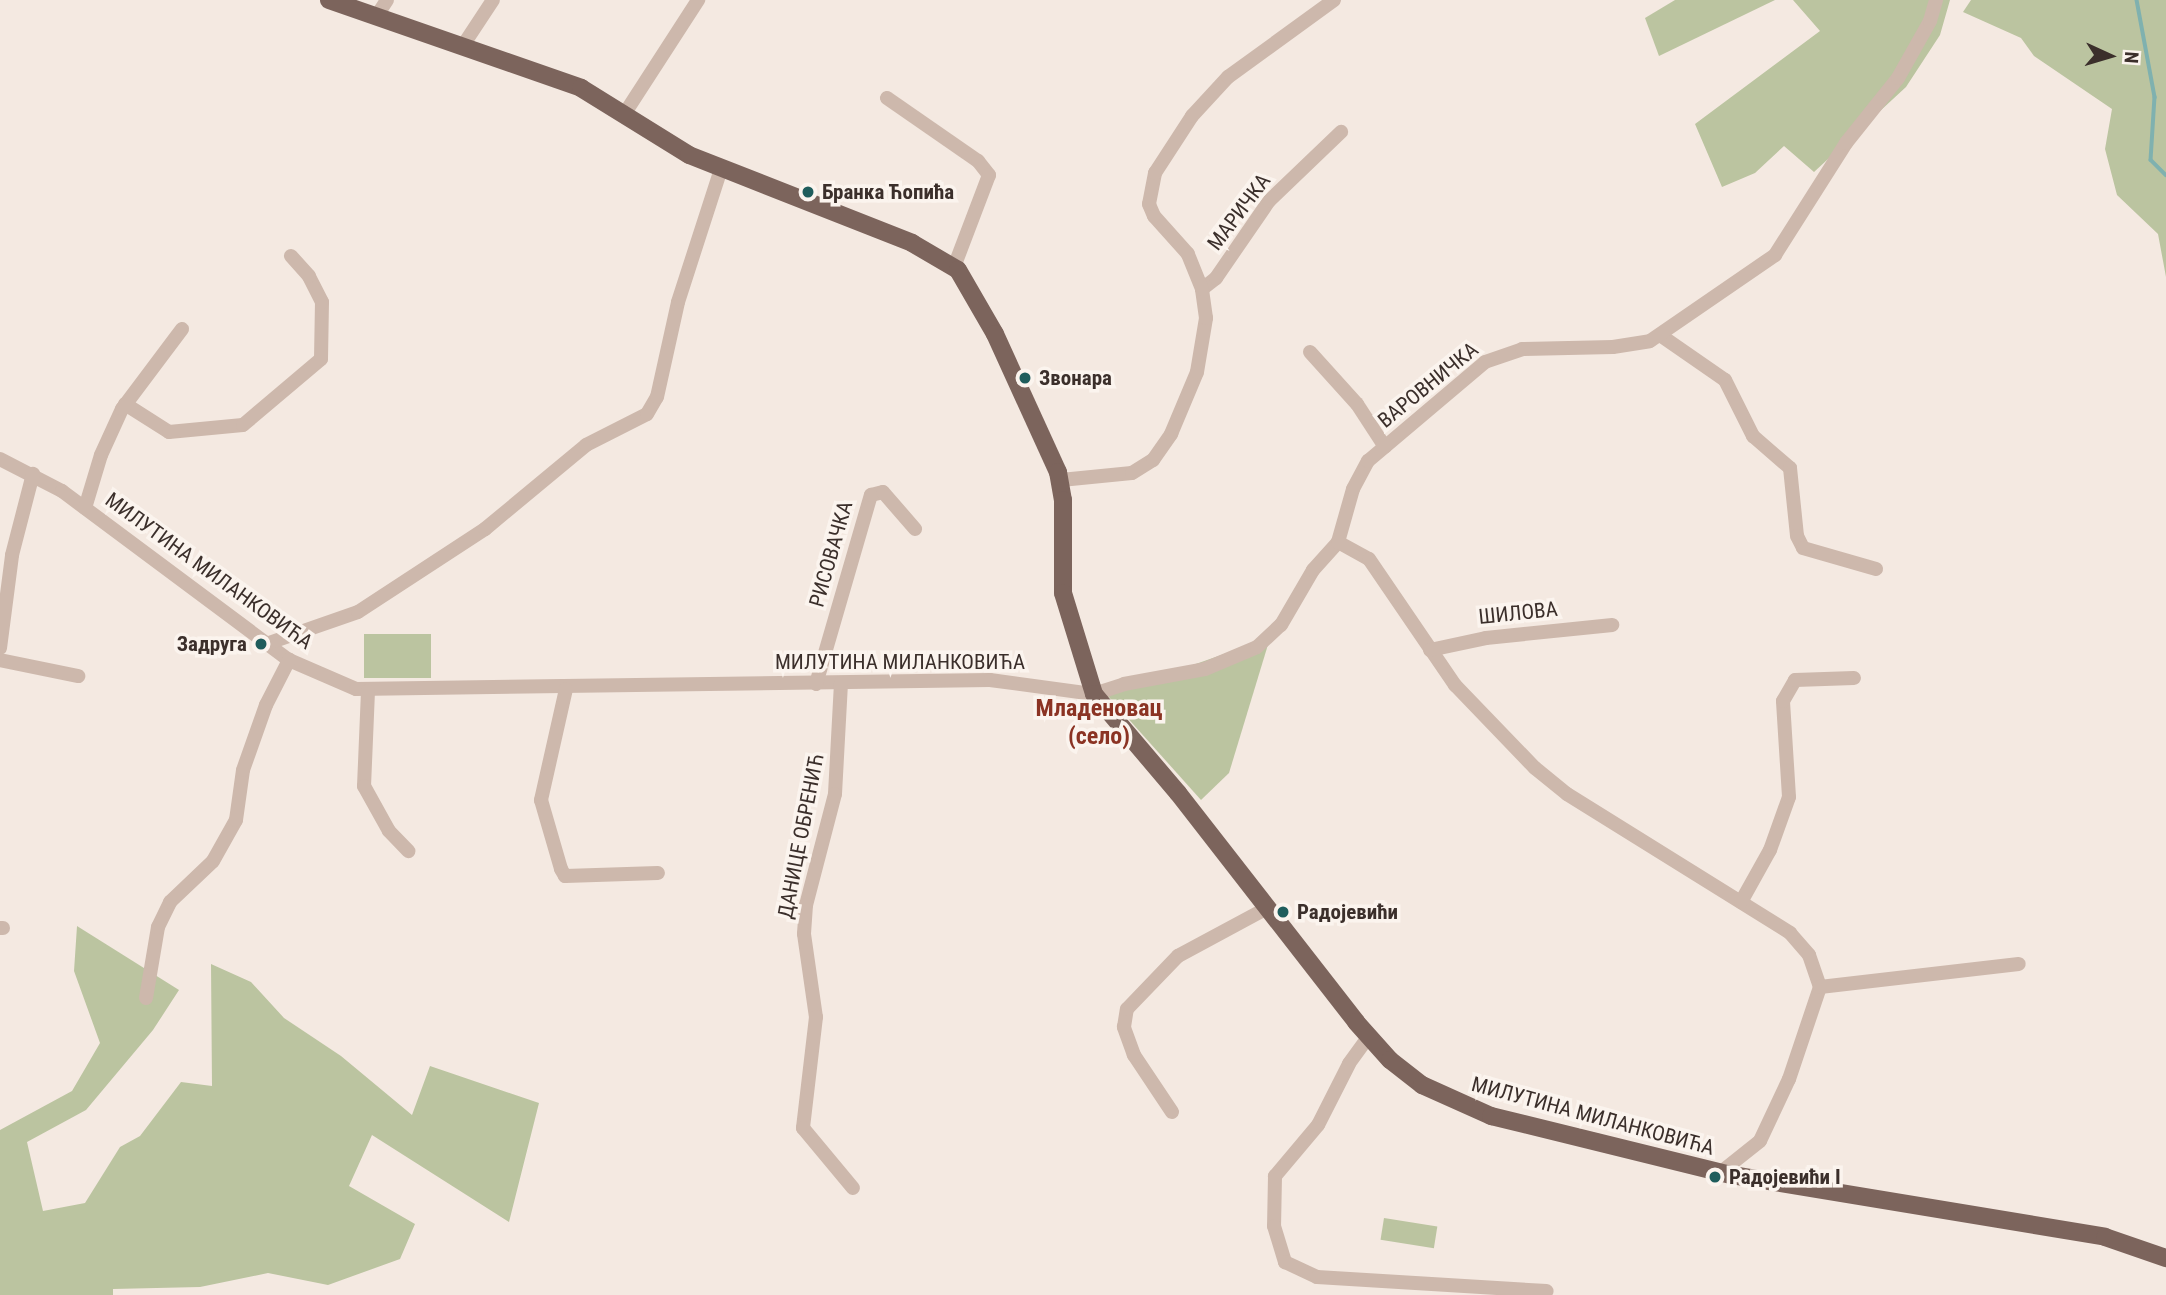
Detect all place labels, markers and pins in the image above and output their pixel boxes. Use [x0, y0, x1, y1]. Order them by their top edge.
place label: Бранка Ћопића [822, 179, 955, 205]
marker: Бранка Ћопића [800, 184, 816, 200]
place label: Звонара [1039, 365, 1112, 391]
marker: Звонара [1017, 370, 1033, 386]
place label: Задруга [177, 631, 247, 657]
marker: Задруга [253, 636, 269, 652]
place label: Радојевићи [1297, 899, 1398, 925]
marker: Радојевићи [1275, 904, 1291, 920]
place label: Радојевићи I [1729, 1164, 1841, 1190]
marker: Радојевићи I [1707, 1169, 1723, 1185]

